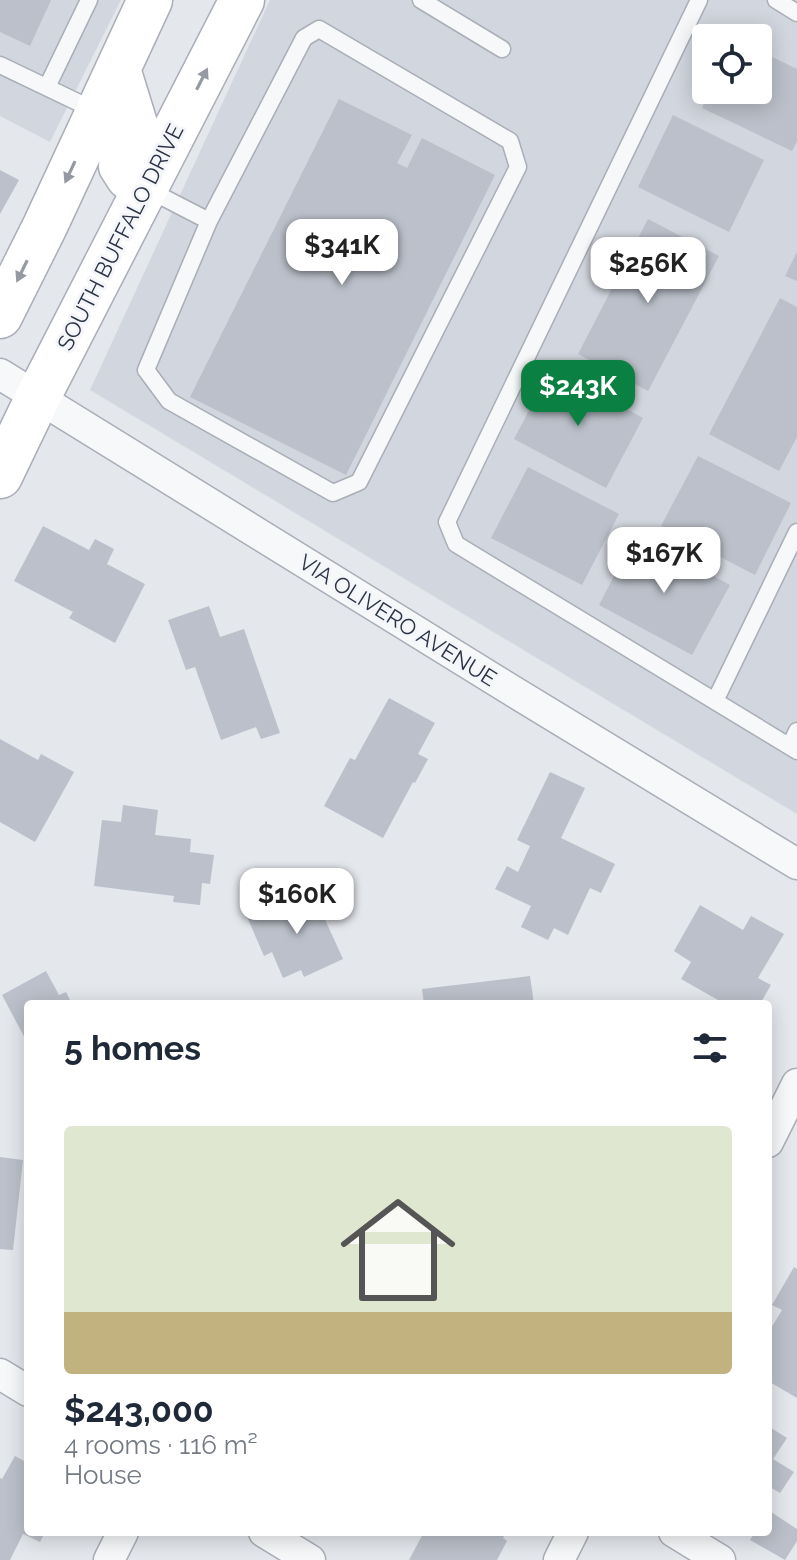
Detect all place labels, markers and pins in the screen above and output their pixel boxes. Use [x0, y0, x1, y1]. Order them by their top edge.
pin: $341K [286, 219, 398, 287]
pin: $256K [592, 237, 704, 305]
pin: $243K [522, 360, 634, 428]
pin: $167K [608, 527, 720, 595]
pin: $160K [241, 868, 353, 936]

